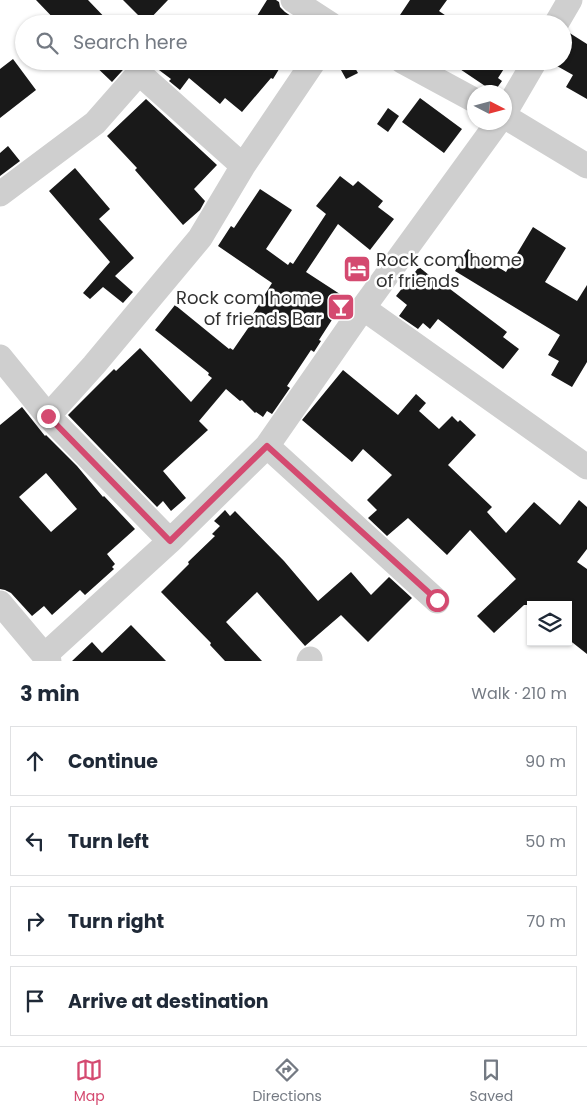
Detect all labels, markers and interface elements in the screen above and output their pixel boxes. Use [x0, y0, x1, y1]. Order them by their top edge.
search box [15, 15, 572, 70]
icon: search [33, 29, 61, 57]
text: Search here [73, 29, 187, 56]
north arrow [467, 85, 512, 130]
place label: Rock com home of friends [376, 247, 522, 293]
hotel icon: Rock com home of friends [342, 254, 372, 284]
place label: Rock com home of friends Bar [176, 285, 322, 331]
bar icon: Rock com home of friends Bar [326, 292, 356, 322]
route end [37, 405, 60, 428]
route start [426, 589, 449, 612]
map controls [527, 601, 572, 646]
button: layers [527, 601, 572, 646]
text: 3 min [20, 679, 80, 708]
text: Walk · 210 m [471, 682, 567, 705]
icon: ahead [21, 747, 49, 775]
text: Continue [68, 748, 158, 775]
text: 90 m [525, 750, 566, 773]
icon: left [21, 827, 49, 855]
text: Turn left [68, 828, 149, 855]
text: 50 m [525, 830, 566, 853]
icon: right [21, 907, 49, 935]
text: Turn right [68, 908, 164, 935]
text: 70 m [526, 910, 566, 933]
icon: arrive [21, 987, 49, 1015]
text: Arrive at destination [68, 988, 269, 1015]
tab: Map [74, 1056, 105, 1107]
tab: Directions [252, 1056, 322, 1107]
tab: Saved [469, 1056, 513, 1107]

